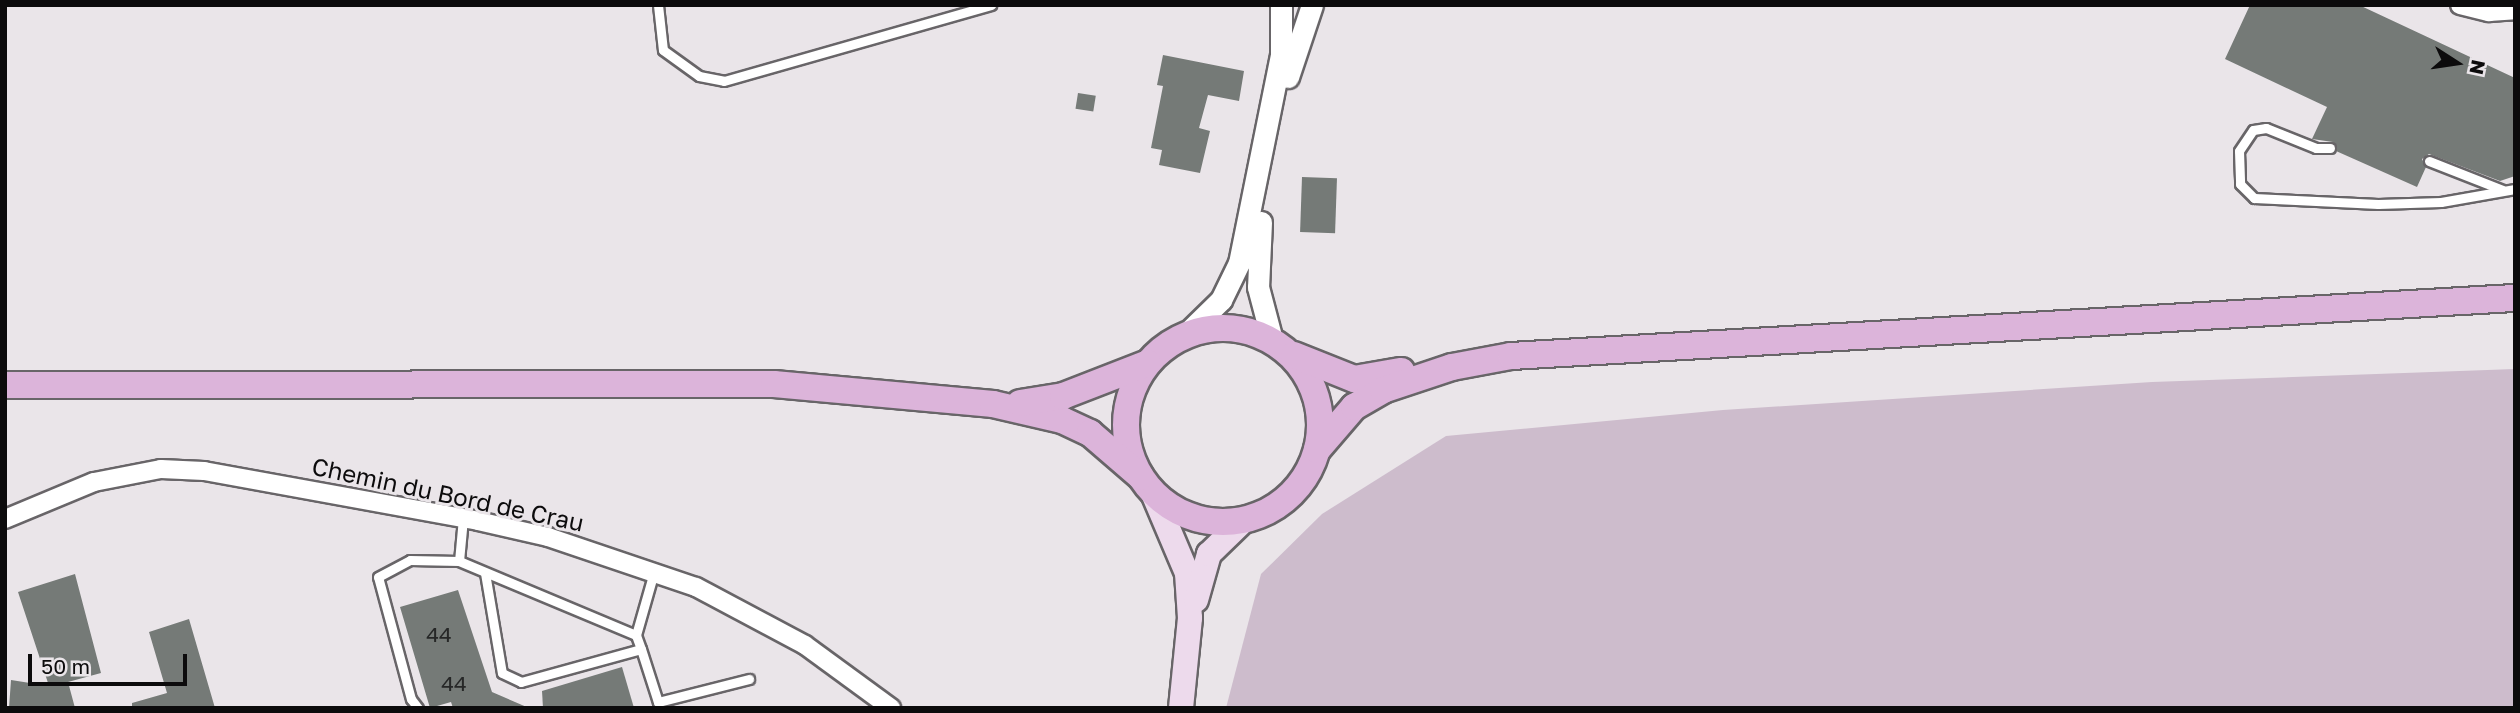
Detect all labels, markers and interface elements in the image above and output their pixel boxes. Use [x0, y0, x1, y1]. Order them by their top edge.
north arrow [2422, 28, 2492, 98]
text: N [2465, 58, 2491, 77]
street label: Chemin du Bord de Crau [309, 451, 587, 537]
house number: 44 [426, 621, 452, 647]
scale bar [32, 640, 191, 684]
text: 50 m [41, 653, 90, 679]
house number: 44 [441, 670, 467, 696]

